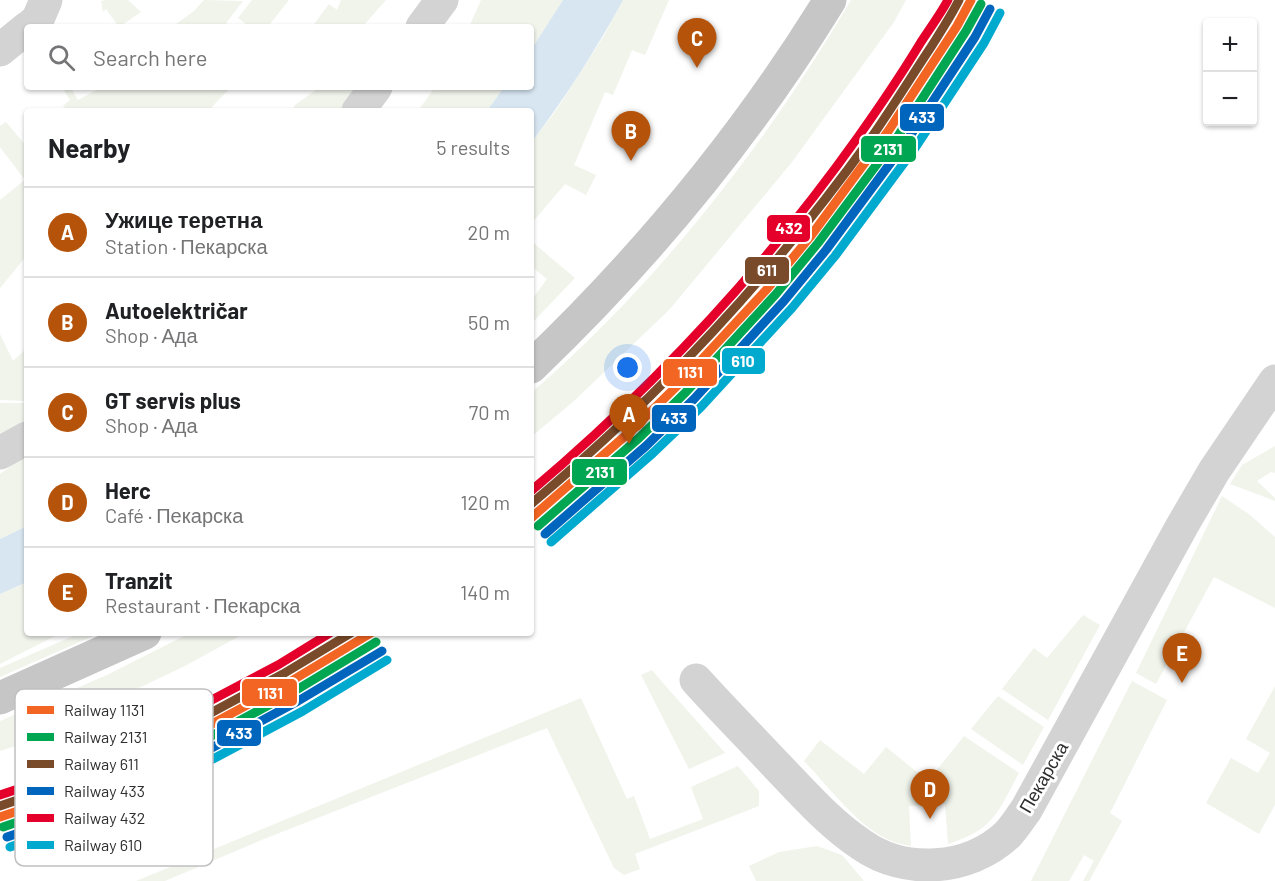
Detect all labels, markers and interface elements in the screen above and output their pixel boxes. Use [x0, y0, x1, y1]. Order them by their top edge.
map controls [1203, 18, 1257, 126]
button: + [1203, 18, 1257, 72]
pin: C [678, 19, 716, 68]
search box [24, 24, 534, 90]
icon: search [45, 41, 78, 74]
text: Search here [93, 44, 207, 70]
button: − [1203, 72, 1257, 126]
line badge: 433 [899, 103, 945, 132]
text: 433 [909, 107, 935, 126]
pin: B [612, 112, 650, 161]
text: Nearby [48, 132, 130, 163]
text: 5 results [436, 135, 510, 159]
line badge: 2131 [860, 135, 917, 163]
text: 2131 [874, 139, 902, 158]
text: Ужице теретна [105, 206, 262, 232]
line badge: 432 [766, 214, 811, 243]
text: 432 [775, 218, 803, 237]
text: A [61, 220, 74, 244]
text: 20 m [467, 220, 510, 244]
text: Station · Пекарска [105, 234, 268, 258]
line badge: 611 [744, 256, 790, 285]
text: 611 [757, 260, 777, 279]
text: Autoelektričar [105, 297, 248, 323]
text: B [61, 310, 74, 334]
text: 50 m [468, 310, 510, 334]
text: Shop · Ада [105, 323, 198, 347]
line badge: 610 [721, 347, 766, 375]
text: 610 [731, 351, 755, 370]
your location [613, 353, 642, 382]
line badge: 1131 [662, 358, 718, 387]
text: 1131 [677, 362, 703, 381]
text: GT servis plus [105, 387, 241, 413]
pin: A [610, 394, 648, 444]
text: C [61, 400, 74, 424]
text: 70 m [469, 400, 510, 424]
line badge: 433 [651, 404, 697, 433]
text: 433 [661, 408, 687, 427]
text: Shop · Ада [105, 413, 198, 437]
line badge: 2131 [571, 458, 628, 486]
text: 2131 [586, 462, 614, 481]
text: Herc [105, 477, 151, 503]
text: D [61, 490, 74, 514]
text: 120 m [460, 490, 510, 514]
text: Café · Пекарска [105, 503, 243, 527]
text: Tranzit [105, 567, 173, 593]
text: E [62, 580, 73, 604]
text: 140 m [460, 580, 510, 604]
text: Restaurant · Пекарска [105, 593, 300, 617]
pin: E [1162, 634, 1202, 683]
line badge: 1131 [241, 678, 298, 707]
text: 1131 [257, 683, 283, 702]
legend [15, 689, 213, 866]
text: Railway 1131 [64, 700, 145, 719]
line badge: 433 [216, 719, 262, 747]
text: 433 [226, 723, 252, 742]
text: Railway 2131 [64, 727, 147, 746]
street label: Пекарска [1014, 737, 1073, 817]
text: Railway 611 [64, 754, 139, 773]
pin: D [910, 770, 950, 819]
text: Railway 433 [64, 781, 145, 800]
text: Railway 432 [64, 808, 145, 827]
text: Railway 610 [64, 835, 142, 854]

